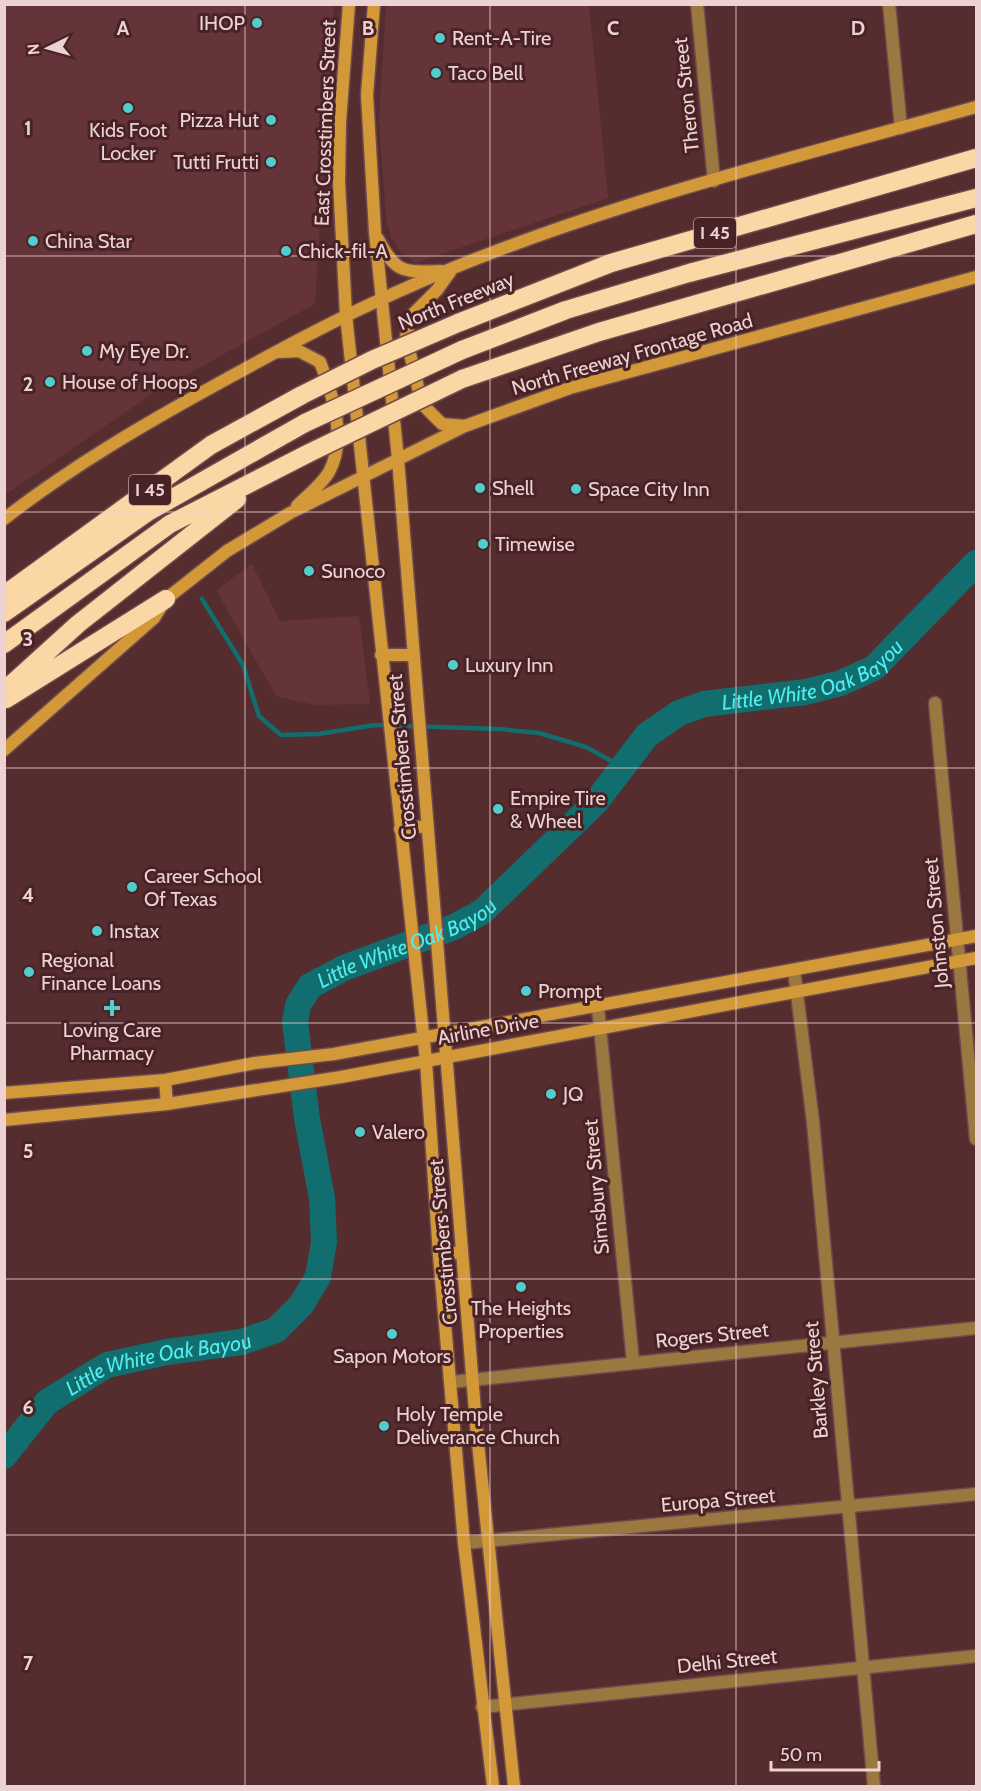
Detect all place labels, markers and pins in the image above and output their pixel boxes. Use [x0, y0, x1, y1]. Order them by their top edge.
place label: IHOP [199, 11, 245, 35]
marker: IHOP [250, 16, 264, 30]
place label: Rent-A-Tire [452, 26, 551, 50]
marker: Rent-A-Tire [433, 31, 447, 45]
place label: Taco Bell [448, 61, 523, 85]
marker: Taco Bell [429, 66, 443, 80]
marker: Kids Foot Locker [121, 101, 135, 115]
place label: Pizza Hut [179, 108, 259, 132]
marker: Pizza Hut [264, 113, 278, 127]
place label: Kids Foot Locker [89, 118, 167, 165]
place label: Tutti Frutti [173, 150, 259, 174]
marker: Tutti Frutti [264, 155, 278, 169]
place label: China Star [45, 229, 132, 253]
marker: China Star [26, 234, 40, 248]
place label: Chick-fil-A [298, 239, 388, 263]
marker: Chick-fil-A [279, 244, 293, 258]
place label: My Eye Dr. [99, 339, 189, 363]
marker: My Eye Dr. [80, 344, 94, 358]
place label: House of Hoops [62, 370, 198, 394]
marker: House of Hoops [43, 375, 57, 389]
place label: Shell [492, 476, 534, 500]
place label: Space City Inn [588, 477, 710, 501]
marker: Shell [473, 481, 487, 495]
marker: Space City Inn [569, 482, 583, 496]
place label: Timewise [495, 532, 575, 556]
marker: Timewise [476, 537, 490, 551]
place label: Sunoco [321, 559, 385, 583]
marker: Sunoco [302, 564, 316, 578]
place label: Luxury Inn [465, 653, 554, 677]
marker: Luxury Inn [446, 658, 460, 672]
place label: Empire Tire & Wheel [510, 786, 606, 833]
marker: Empire Tire & Wheel [491, 802, 505, 816]
place label: Career School Of Texas [144, 864, 262, 911]
marker: Career School Of Texas [125, 880, 139, 894]
place label: Instax [109, 919, 160, 943]
marker: Instax [90, 924, 104, 938]
place label: Regional Finance Loans [41, 948, 161, 995]
marker: Regional Finance Loans [22, 965, 36, 979]
place label: Prompt [538, 979, 602, 1003]
marker: Prompt [519, 984, 533, 998]
marker: Loving Care Pharmacy [105, 1001, 119, 1015]
place label: Loving Care Pharmacy [63, 1018, 161, 1065]
place label: JQ [562, 1082, 584, 1106]
marker: JQ [544, 1087, 558, 1101]
place label: Valero [372, 1120, 425, 1144]
marker: Valero [353, 1125, 367, 1139]
marker: The Heights Properties [514, 1280, 528, 1294]
place label: The Heights Properties [471, 1296, 571, 1343]
marker: Sapon Motors [385, 1327, 399, 1341]
place label: Sapon Motors [333, 1344, 451, 1368]
place label: Holy Temple Deliverance Church [396, 1402, 560, 1449]
marker: Holy Temple Deliverance Church [377, 1419, 391, 1433]

